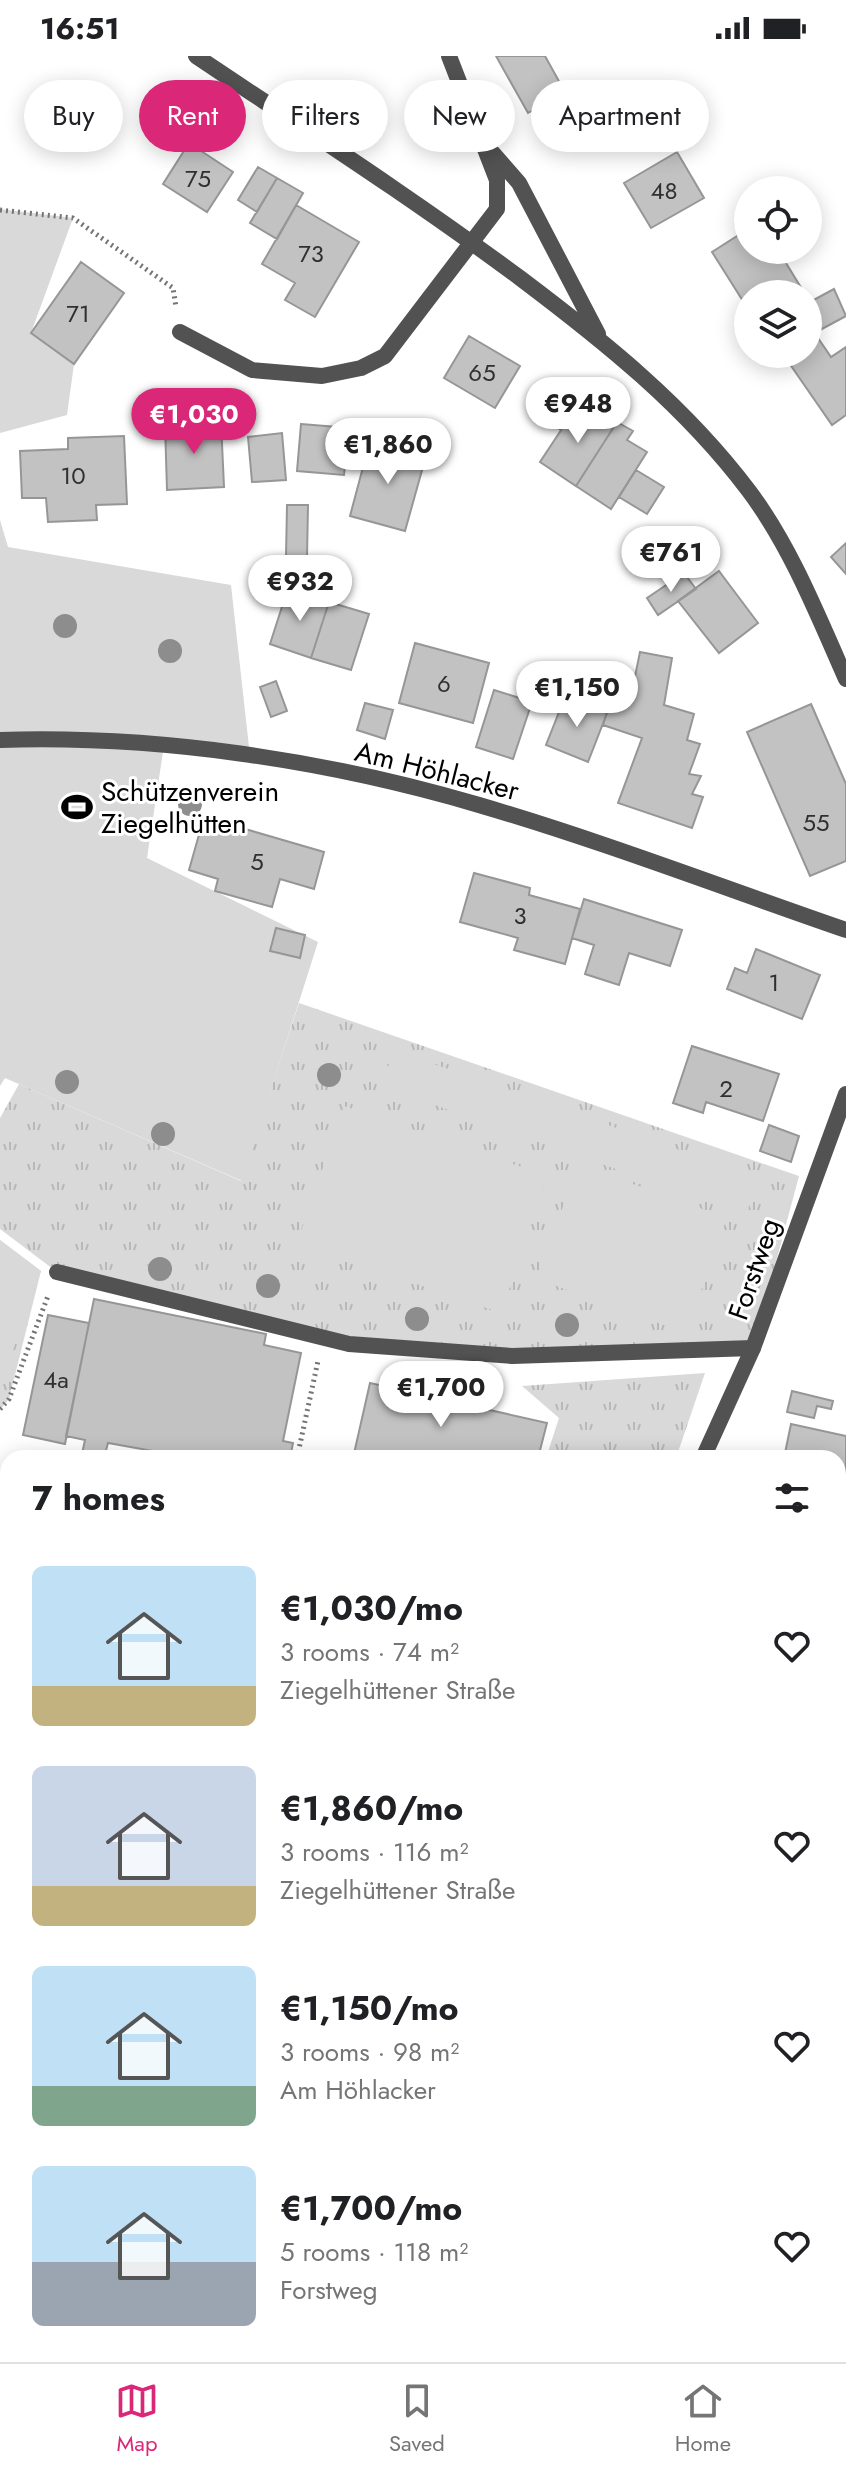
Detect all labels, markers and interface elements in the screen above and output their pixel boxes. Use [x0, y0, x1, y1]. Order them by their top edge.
text: 16:51 [40, 7, 120, 50]
chip: Buy [24, 80, 123, 152]
chip: Rent [139, 80, 246, 152]
chip: Filters [262, 80, 388, 152]
chip: New [404, 80, 515, 152]
chip: Apartment [531, 80, 709, 152]
house number: 75 [185, 161, 211, 196]
house number: 48 [650, 173, 678, 208]
map controls [734, 176, 822, 368]
button: locate [734, 176, 822, 264]
house number: 73 [298, 236, 324, 271]
button: layers [734, 280, 822, 368]
house number: 71 [66, 296, 90, 331]
house number: 65 [468, 355, 496, 390]
pin: €948 [531, 377, 625, 445]
text: €948 [544, 384, 612, 422]
pin: €1,030 [129, 388, 259, 456]
text: €1,030 [149, 395, 239, 433]
pin: €1,860 [323, 418, 453, 486]
text: €1,860 [343, 425, 433, 463]
house number: 10 [60, 458, 86, 493]
pin: €761 [624, 526, 718, 594]
text: €761 [639, 533, 703, 571]
pin: €932 [253, 555, 347, 623]
text: €932 [266, 562, 334, 600]
pin: €1,150 [512, 661, 642, 729]
house number: 6 [437, 666, 451, 701]
text: €1,150 [534, 668, 620, 706]
street label: Am Höhlacker [351, 731, 524, 811]
place label: Schützenverein Ziegelhütten [101, 771, 279, 844]
sports icon: Schützenverein Ziegelhütten [60, 790, 94, 824]
house number: 55 [802, 805, 830, 840]
house number: 5 [250, 844, 264, 879]
house number: 3 [513, 898, 527, 933]
house number: 1 [769, 965, 779, 1000]
house number: 2 [719, 1071, 733, 1106]
street label: Forstweg [718, 1213, 790, 1325]
pin: €1,700 [376, 1361, 506, 1429]
house number: 4a [43, 1362, 69, 1397]
text: €1,700 [397, 1368, 485, 1406]
text: 7 homes [32, 1474, 165, 1523]
icon: filters [770, 1476, 814, 1520]
text: €1,030/mo [280, 1584, 463, 1633]
icon: home [96, 1598, 192, 1694]
icon: heart [770, 1624, 814, 1668]
text: 3 rooms · 74 m² [280, 1633, 459, 1671]
text: Ziegelhüttener Straße [280, 1671, 515, 1709]
text: €1,860/mo [280, 1784, 463, 1833]
icon: home [96, 1798, 192, 1894]
icon: heart [770, 1824, 814, 1868]
text: 3 rooms · 116 m² [280, 1833, 469, 1871]
text: Ziegelhüttener Straße [280, 1871, 515, 1909]
text: €1,150/mo [280, 1984, 459, 2033]
icon: home [96, 1998, 192, 2094]
icon: heart [770, 2024, 814, 2068]
text: 3 rooms · 98 m² [280, 2033, 459, 2071]
text: Am Höhlacker [280, 2071, 436, 2109]
text: €1,700/mo [280, 2184, 462, 2233]
icon: home [96, 2198, 192, 2294]
icon: heart [770, 2224, 814, 2268]
text: 5 rooms · 118 m² [280, 2233, 468, 2271]
text: Forstweg [280, 2271, 378, 2309]
tab: Map [115, 2379, 159, 2459]
tab: Saved [389, 2379, 445, 2459]
tab: Home [675, 2379, 731, 2459]

